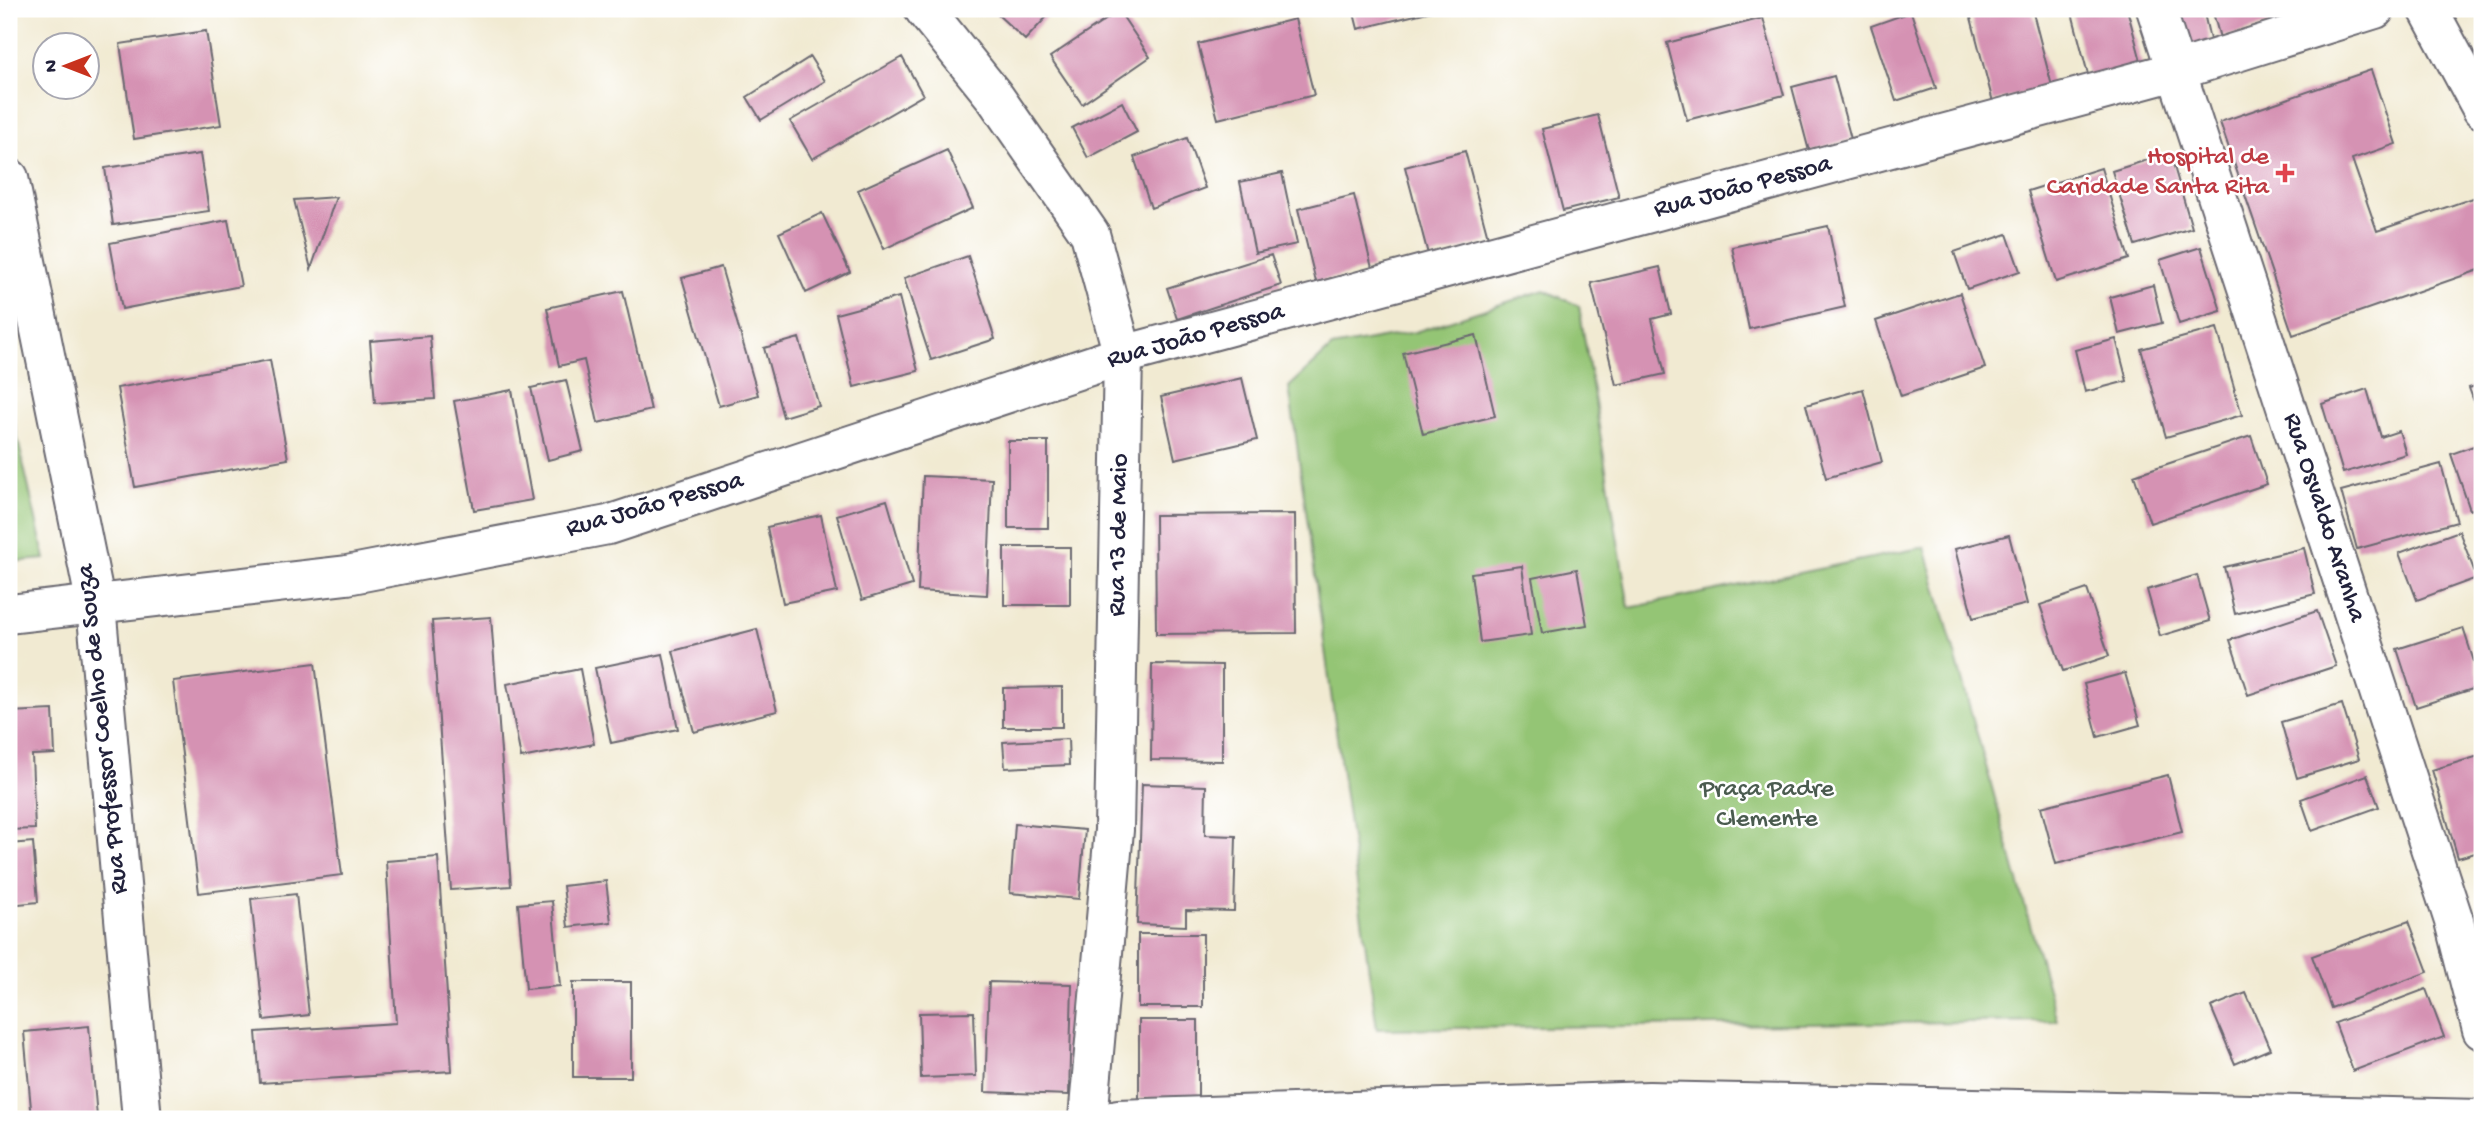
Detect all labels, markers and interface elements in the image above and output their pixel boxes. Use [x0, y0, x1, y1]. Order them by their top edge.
north arrow [32, 32, 102, 102]
text: N [41, 60, 64, 72]
place label: Hospital de Caridade Santa Rita [2047, 143, 2271, 204]
street label: Rua João Pessoa [1651, 149, 1837, 227]
marker: Hospital de Caridade Santa Rita [2275, 163, 2295, 183]
street label: Rua João Pessoa [1104, 297, 1290, 377]
street label: Rua Osvaldo Aranha [2275, 410, 2372, 628]
street label: Rua 13 de Maio [1103, 453, 1137, 617]
street label: Rua João Pessoa [563, 466, 749, 546]
street label: Rua Professor Coelho de Souza [71, 561, 137, 896]
park label: Praça Padre Clemente [1699, 775, 1835, 836]

